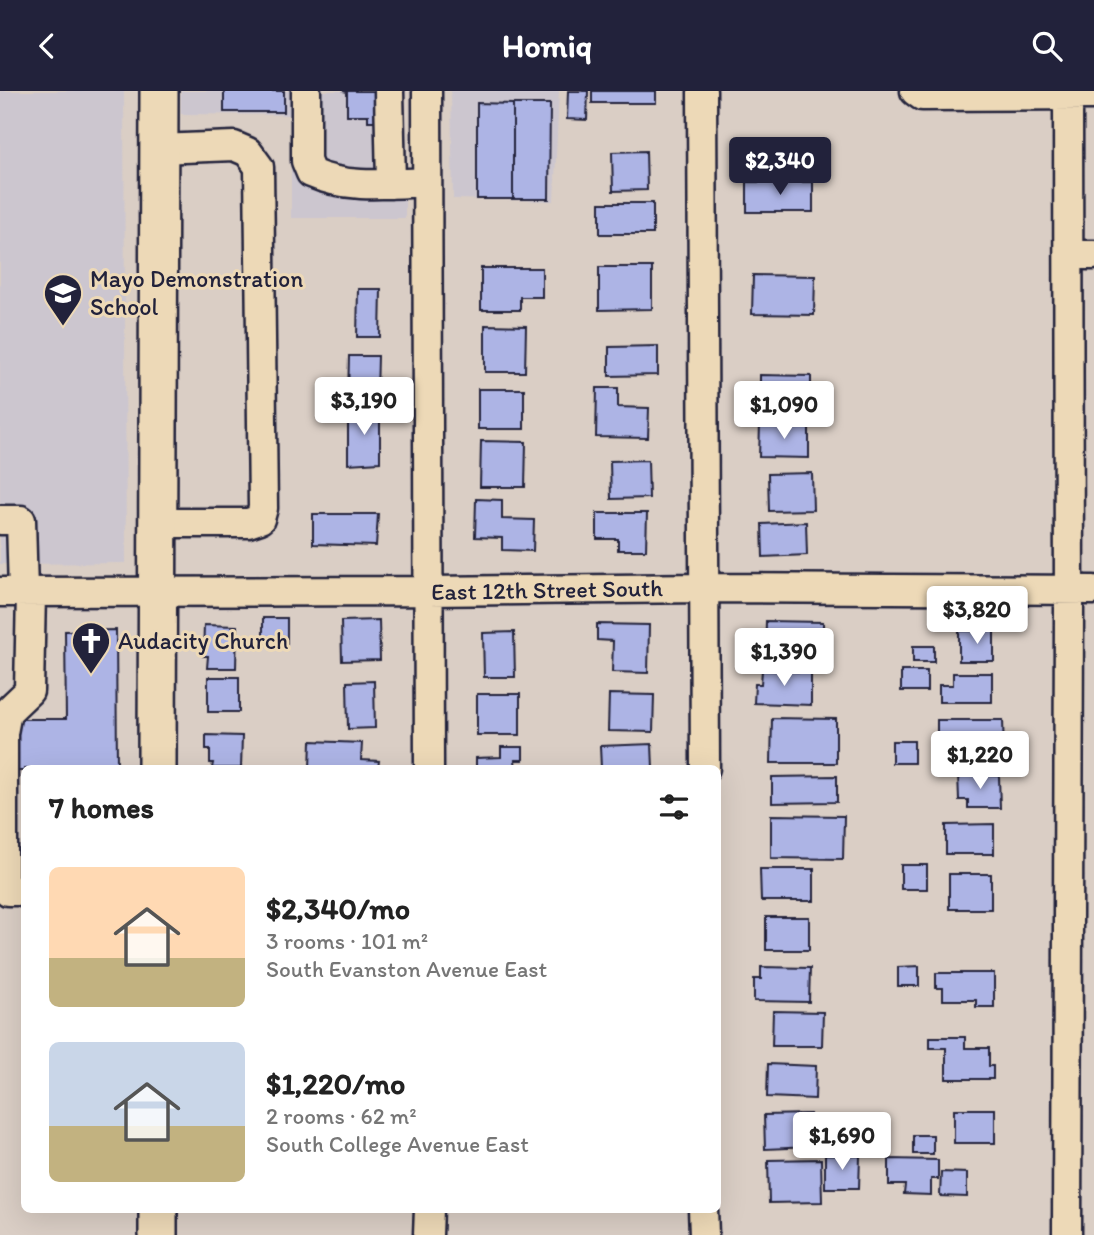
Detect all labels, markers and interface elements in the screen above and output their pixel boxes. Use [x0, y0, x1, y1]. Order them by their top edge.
icon: back [28, 27, 66, 65]
text: Homiq [502, 27, 592, 65]
icon: search [1028, 27, 1066, 65]
pin: $2,340 [723, 137, 837, 197]
text: $2,340 [745, 146, 815, 174]
place label: Mayo Demonstration School [90, 264, 303, 321]
school or university icon: Mayo Demonstration School [42, 272, 84, 327]
pin: $3,190 [307, 377, 421, 437]
pin: $1,090 [727, 381, 841, 441]
text: $3,190 [331, 386, 397, 414]
text: $1,090 [750, 390, 818, 418]
street label: East 12th Street South [431, 573, 663, 606]
pin: $3,820 [920, 587, 1034, 646]
text: $3,820 [943, 595, 1011, 623]
church icon: Audacity Church [70, 620, 112, 675]
place label: Audacity Church [118, 626, 288, 655]
pin: $1,390 [727, 629, 841, 688]
text: $1,390 [751, 637, 817, 665]
pin: $1,220 [923, 731, 1037, 791]
text: $1,220 [947, 740, 1013, 768]
icon: filters [655, 788, 693, 826]
text: 7 homes [49, 789, 154, 826]
text: $2,340/mo [266, 890, 410, 927]
icon: home [105, 895, 189, 979]
text: 3 rooms · 101 m² [266, 927, 428, 955]
text: South Evanston Avenue East [266, 955, 547, 983]
text: $1,220/mo [266, 1065, 405, 1102]
icon: home [105, 1070, 189, 1154]
text: 2 rooms · 62 m² [266, 1102, 417, 1130]
pin: $1,690 [785, 1112, 899, 1172]
text: $1,690 [809, 1121, 875, 1149]
text: South College Avenue East [266, 1130, 529, 1158]

